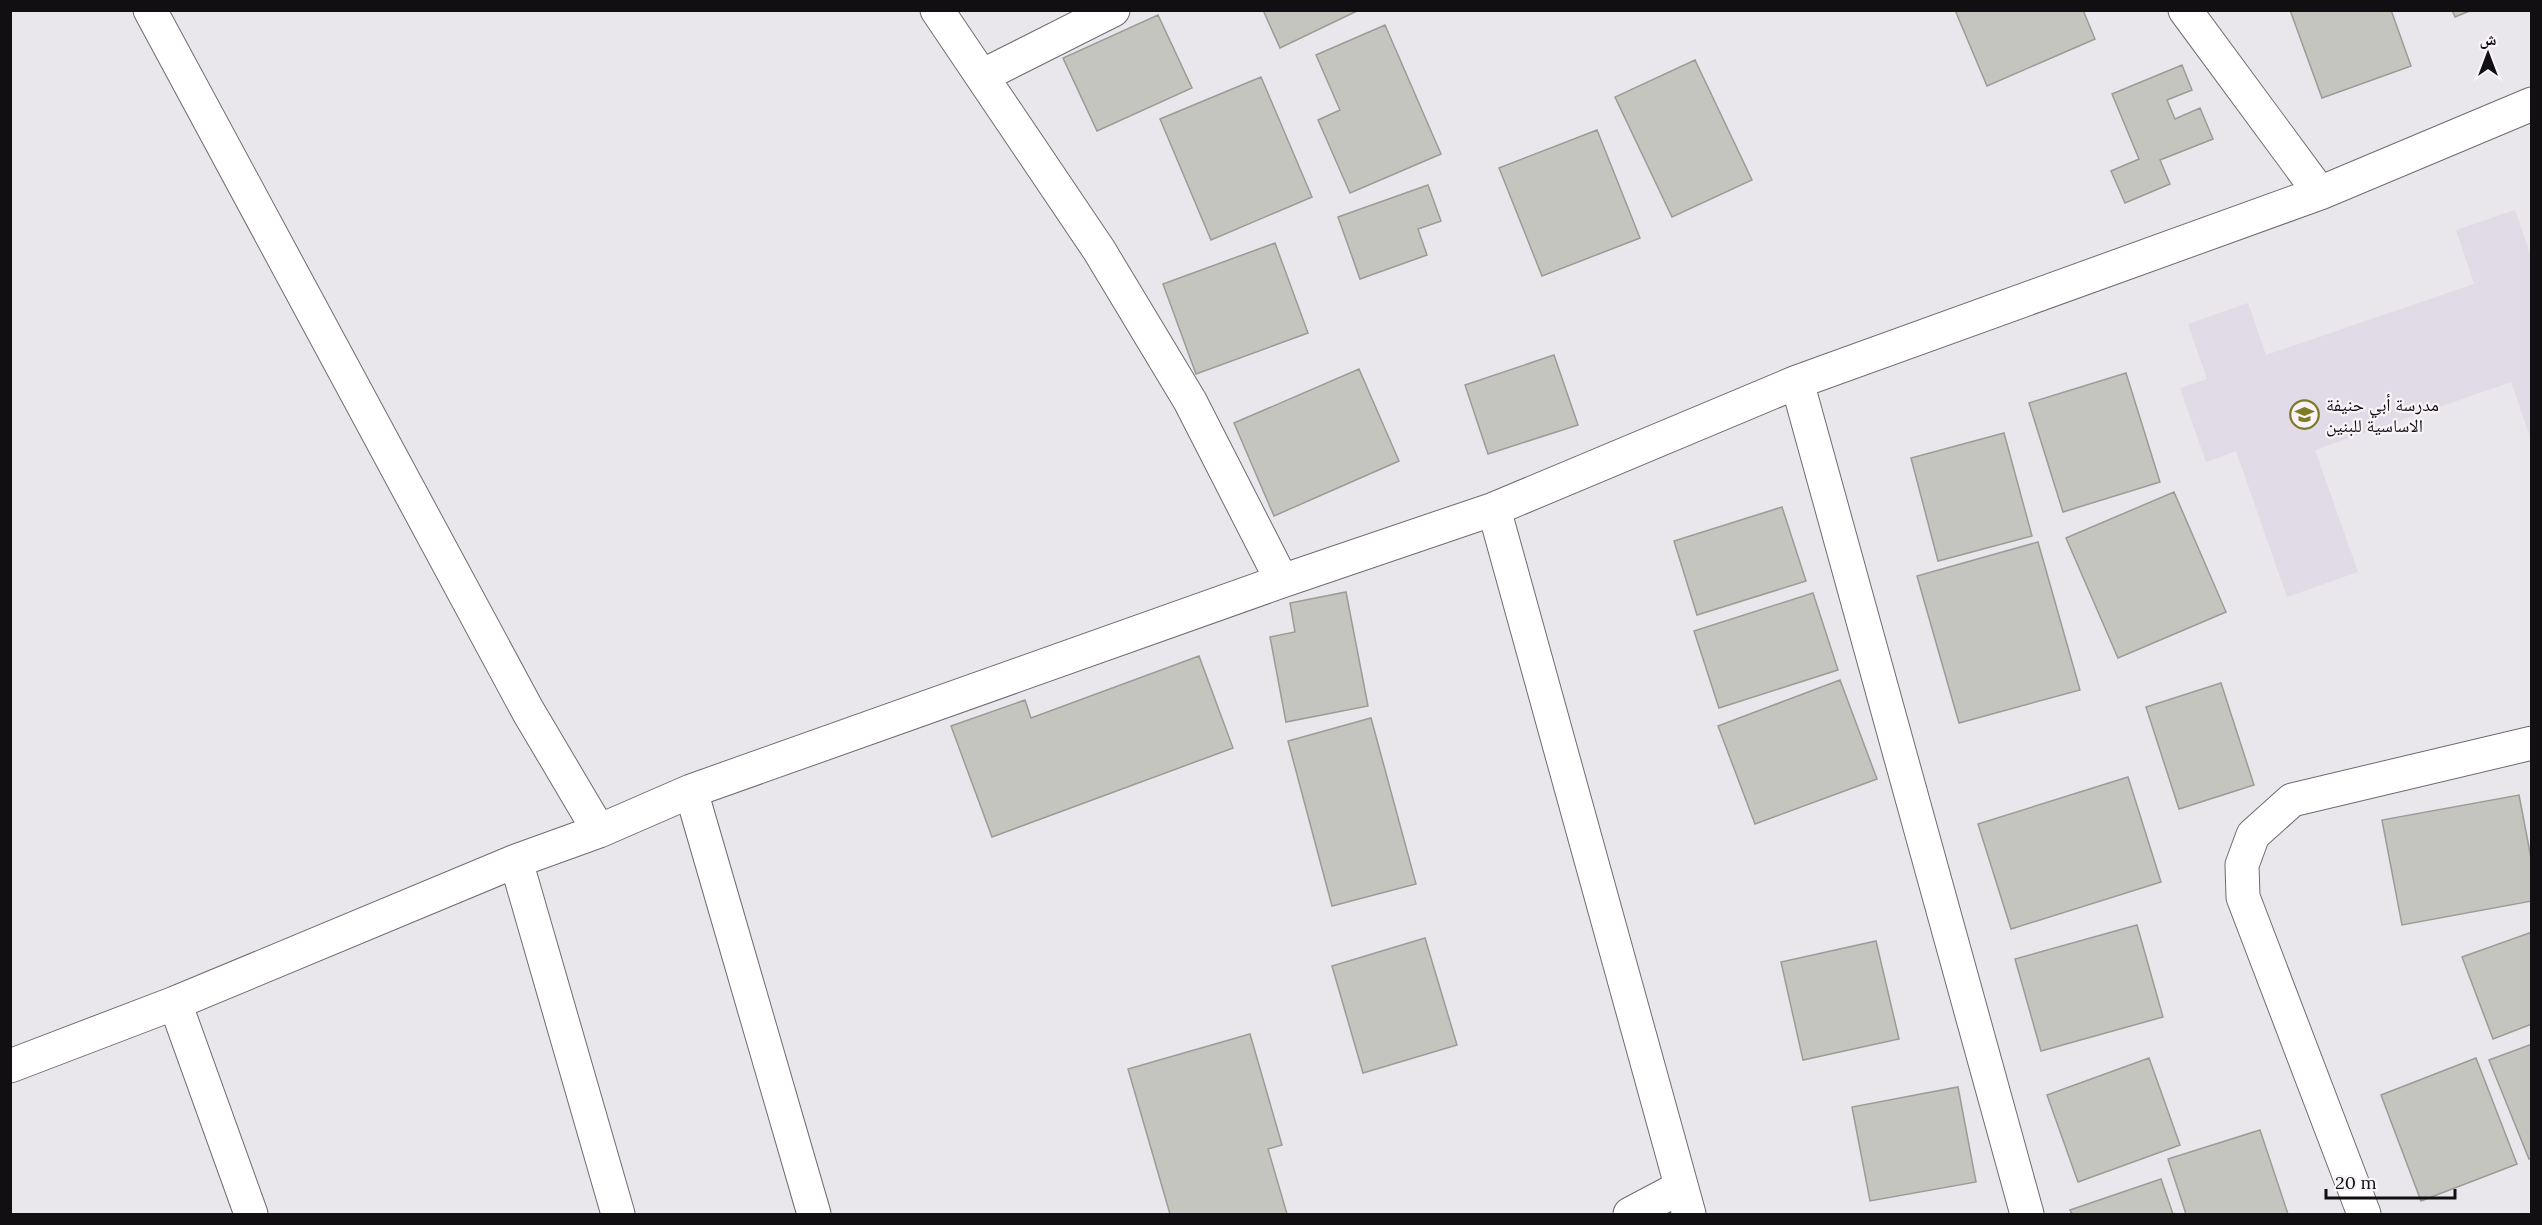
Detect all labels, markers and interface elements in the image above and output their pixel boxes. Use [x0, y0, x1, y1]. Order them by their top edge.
north arrow [2458, 24, 2518, 84]
text: ش [2480, 29, 2497, 49]
place label: مدرسة أبي حنيفة الاساسية للبنين [2326, 393, 2439, 437]
school or university icon: مدرسة أبي حنيفة الاساسية للبنين [2289, 398, 2321, 430]
scale bar [2326, 1162, 2455, 1200]
text: 20 m [2335, 1171, 2377, 1194]

